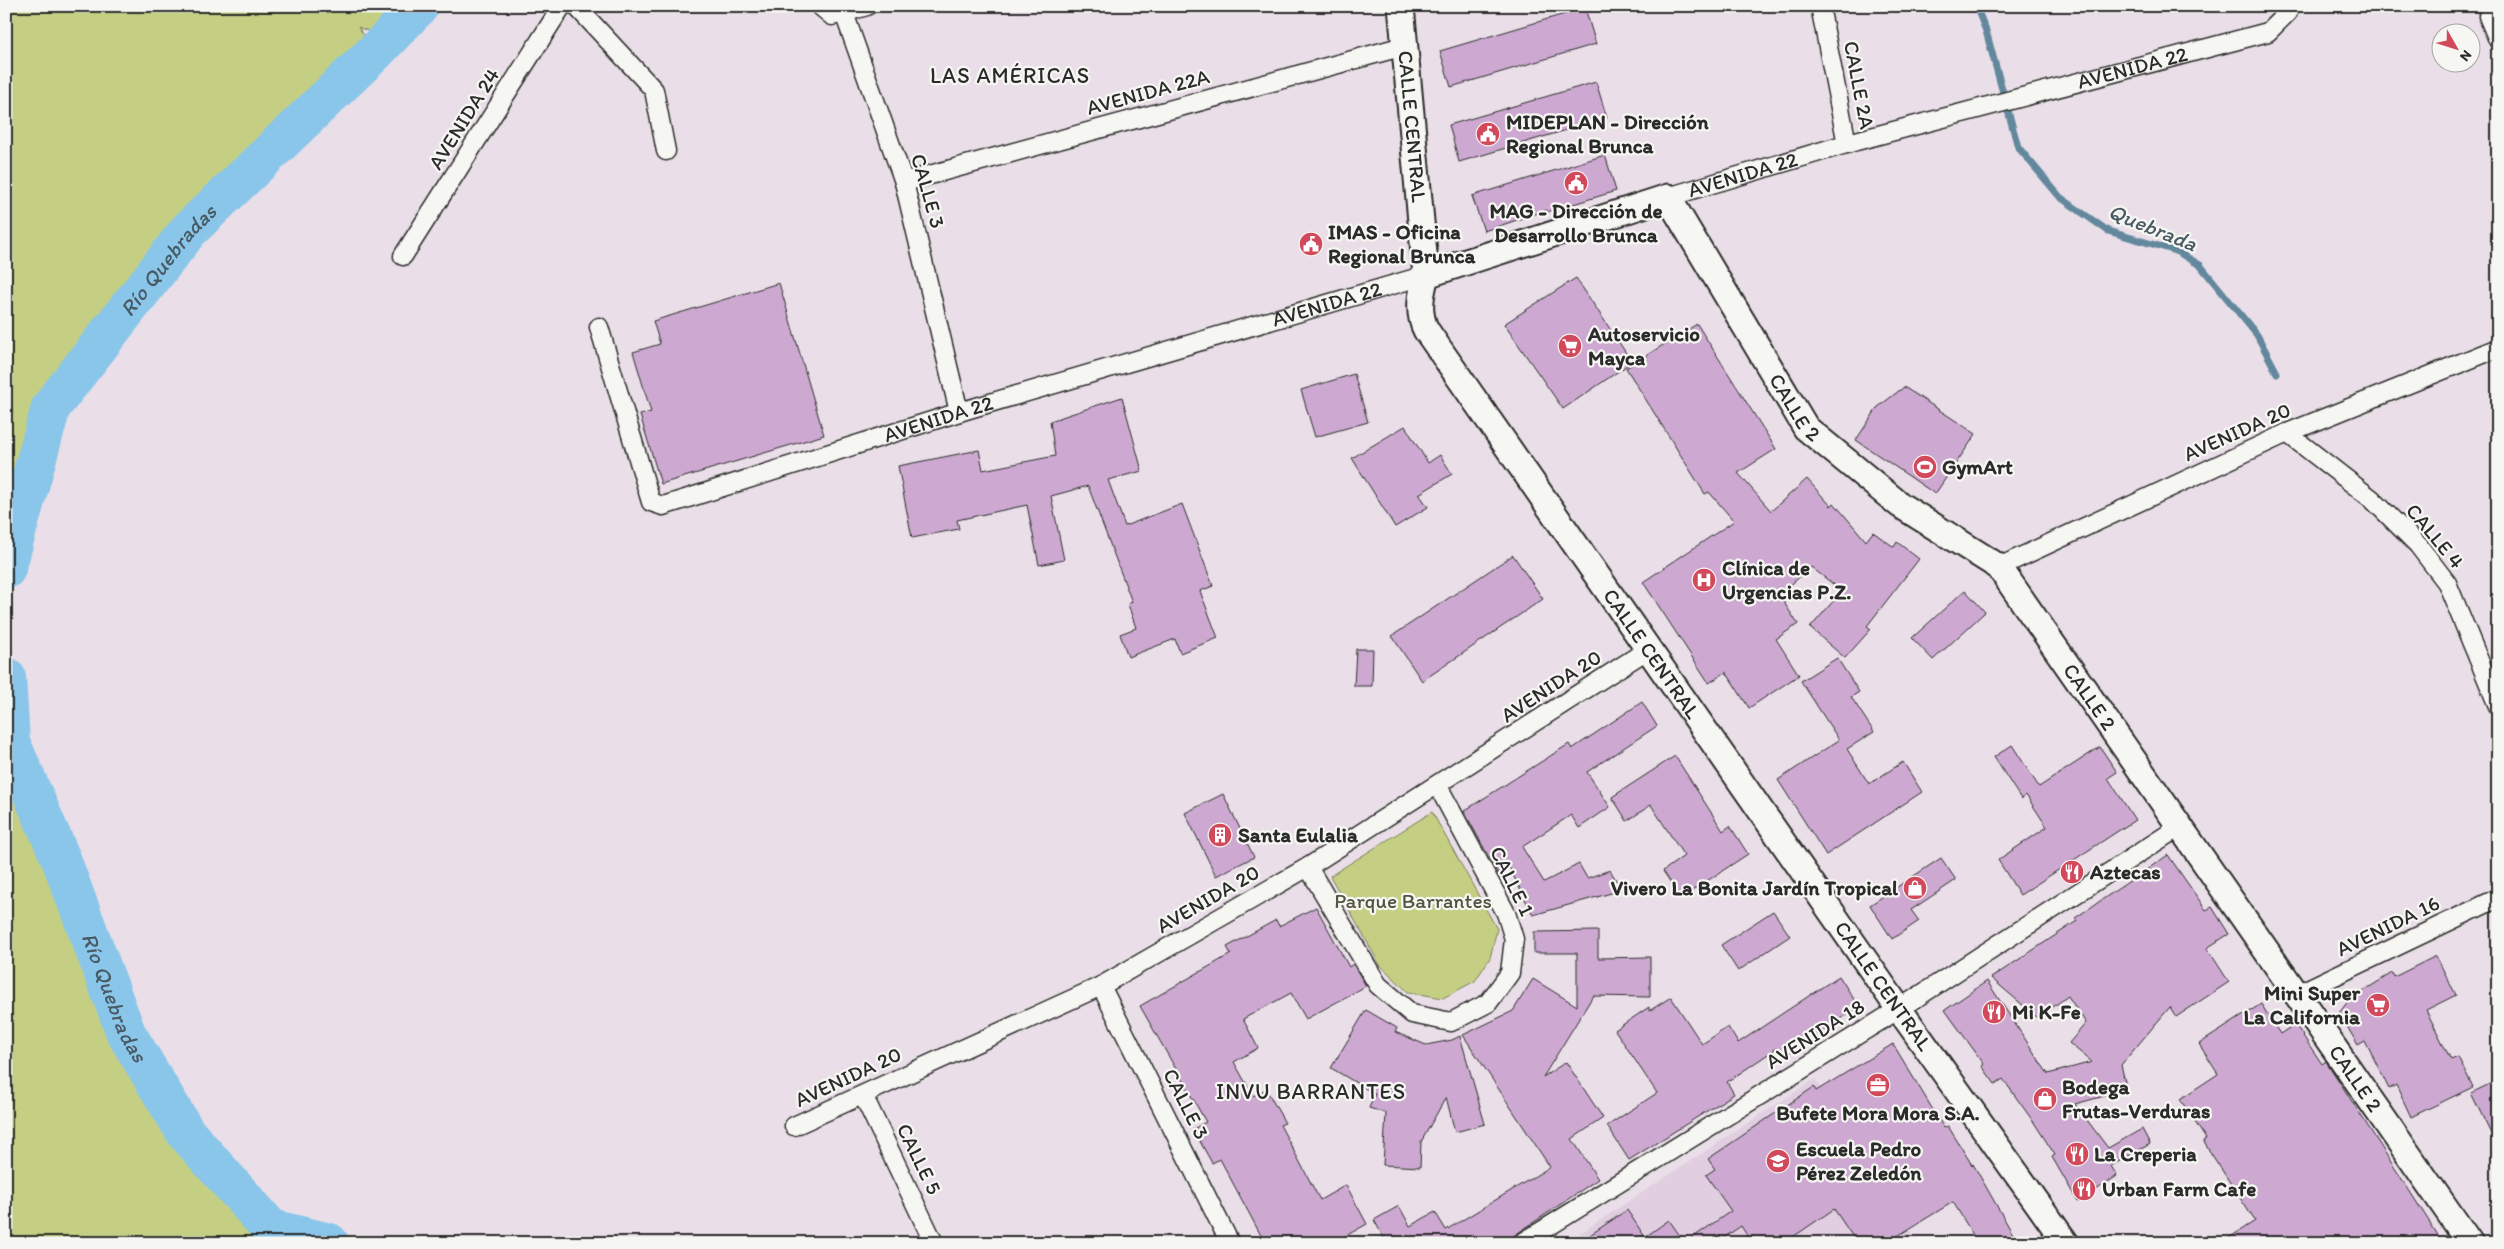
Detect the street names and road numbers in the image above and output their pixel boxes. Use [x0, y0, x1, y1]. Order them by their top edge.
street label: CALLE 2A [1839, 39, 1880, 132]
street label: AVENIDA 22 [2074, 41, 2190, 94]
street label: CALLE CENTRAL [1393, 49, 1432, 204]
street label: AVENIDA 24 [423, 63, 505, 174]
street label: AVENIDA 22A [1084, 63, 1213, 120]
street label: AVENIDA 22 [1685, 146, 1800, 202]
street label: CALLE 3 [906, 151, 951, 231]
street label: AVENIDA 22 [1269, 276, 1384, 332]
street label: CALLE 2 [1764, 369, 1825, 446]
street label: AVENIDA 22 [880, 390, 996, 447]
street label: AVENIDA 20 [2179, 397, 2294, 466]
street label: CALLE 4 [2401, 498, 2470, 574]
street label: CALLE CENTRAL [1598, 584, 1706, 723]
street label: AVENIDA 20 [1496, 644, 1606, 727]
street label: CALLE 2 [2058, 658, 2122, 735]
street label: CALLE 1 [1485, 842, 1540, 920]
street label: AVENIDA 20 [1152, 859, 1264, 938]
street label: AVENIDA 16 [2332, 890, 2443, 961]
street label: CALLE CENTRAL [1830, 916, 1938, 1056]
street label: AVENIDA 18 [1761, 993, 1869, 1074]
street label: CALLE 2 [2324, 1040, 2388, 1116]
street label: AVENIDA 20 [790, 1041, 905, 1112]
street label: CALLE 3 [1158, 1064, 1215, 1143]
street label: CALLE 5 [892, 1119, 947, 1198]

